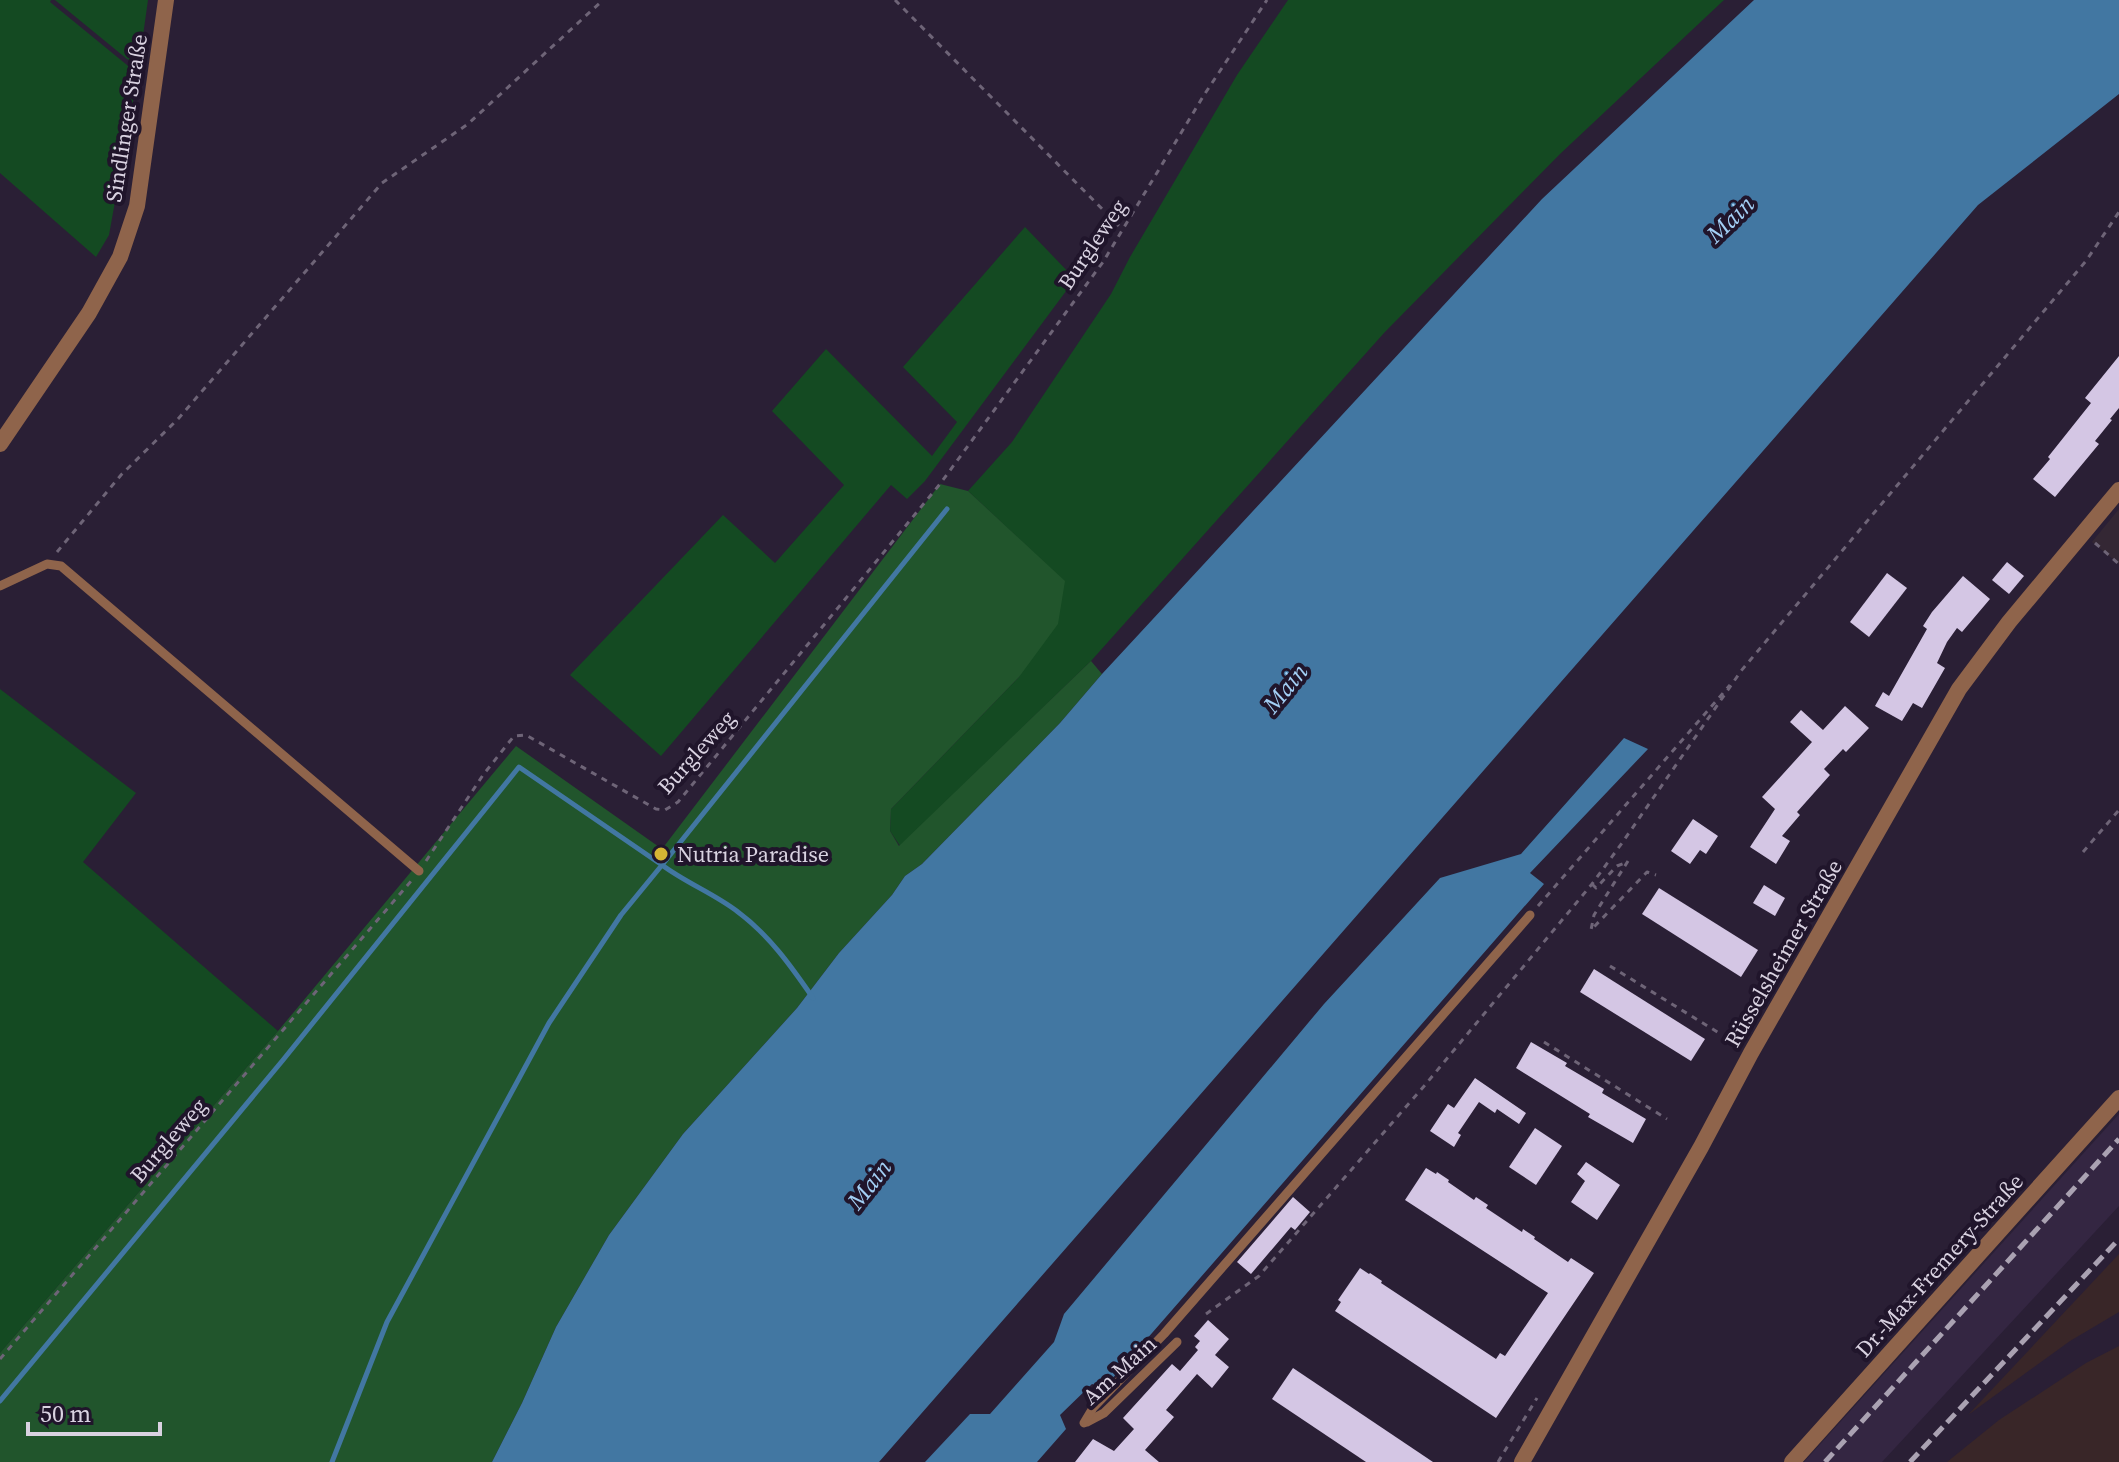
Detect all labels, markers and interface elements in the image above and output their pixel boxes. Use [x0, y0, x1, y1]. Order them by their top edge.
street label: Sindlinger Straße [98, 32, 154, 204]
water label: Main [1698, 188, 1762, 251]
street label: Burgleweg [1051, 193, 1133, 295]
water label: Main [1254, 656, 1315, 721]
street label: Burgleweg [650, 704, 742, 800]
place label: Nutria Paradise [677, 839, 829, 869]
marker: Nutria Paradise [652, 845, 670, 863]
street label: Rüsselsheimer Straße [1717, 854, 1849, 1052]
street label: Burgleweg [123, 1091, 213, 1189]
water label: Main [838, 1152, 899, 1217]
street label: Dr.-Max-Fremery-Straße [1848, 1167, 2030, 1363]
street label: Am Main [1076, 1329, 1162, 1411]
scale bar [28, 1386, 160, 1436]
text: 50 m [40, 1397, 91, 1430]

